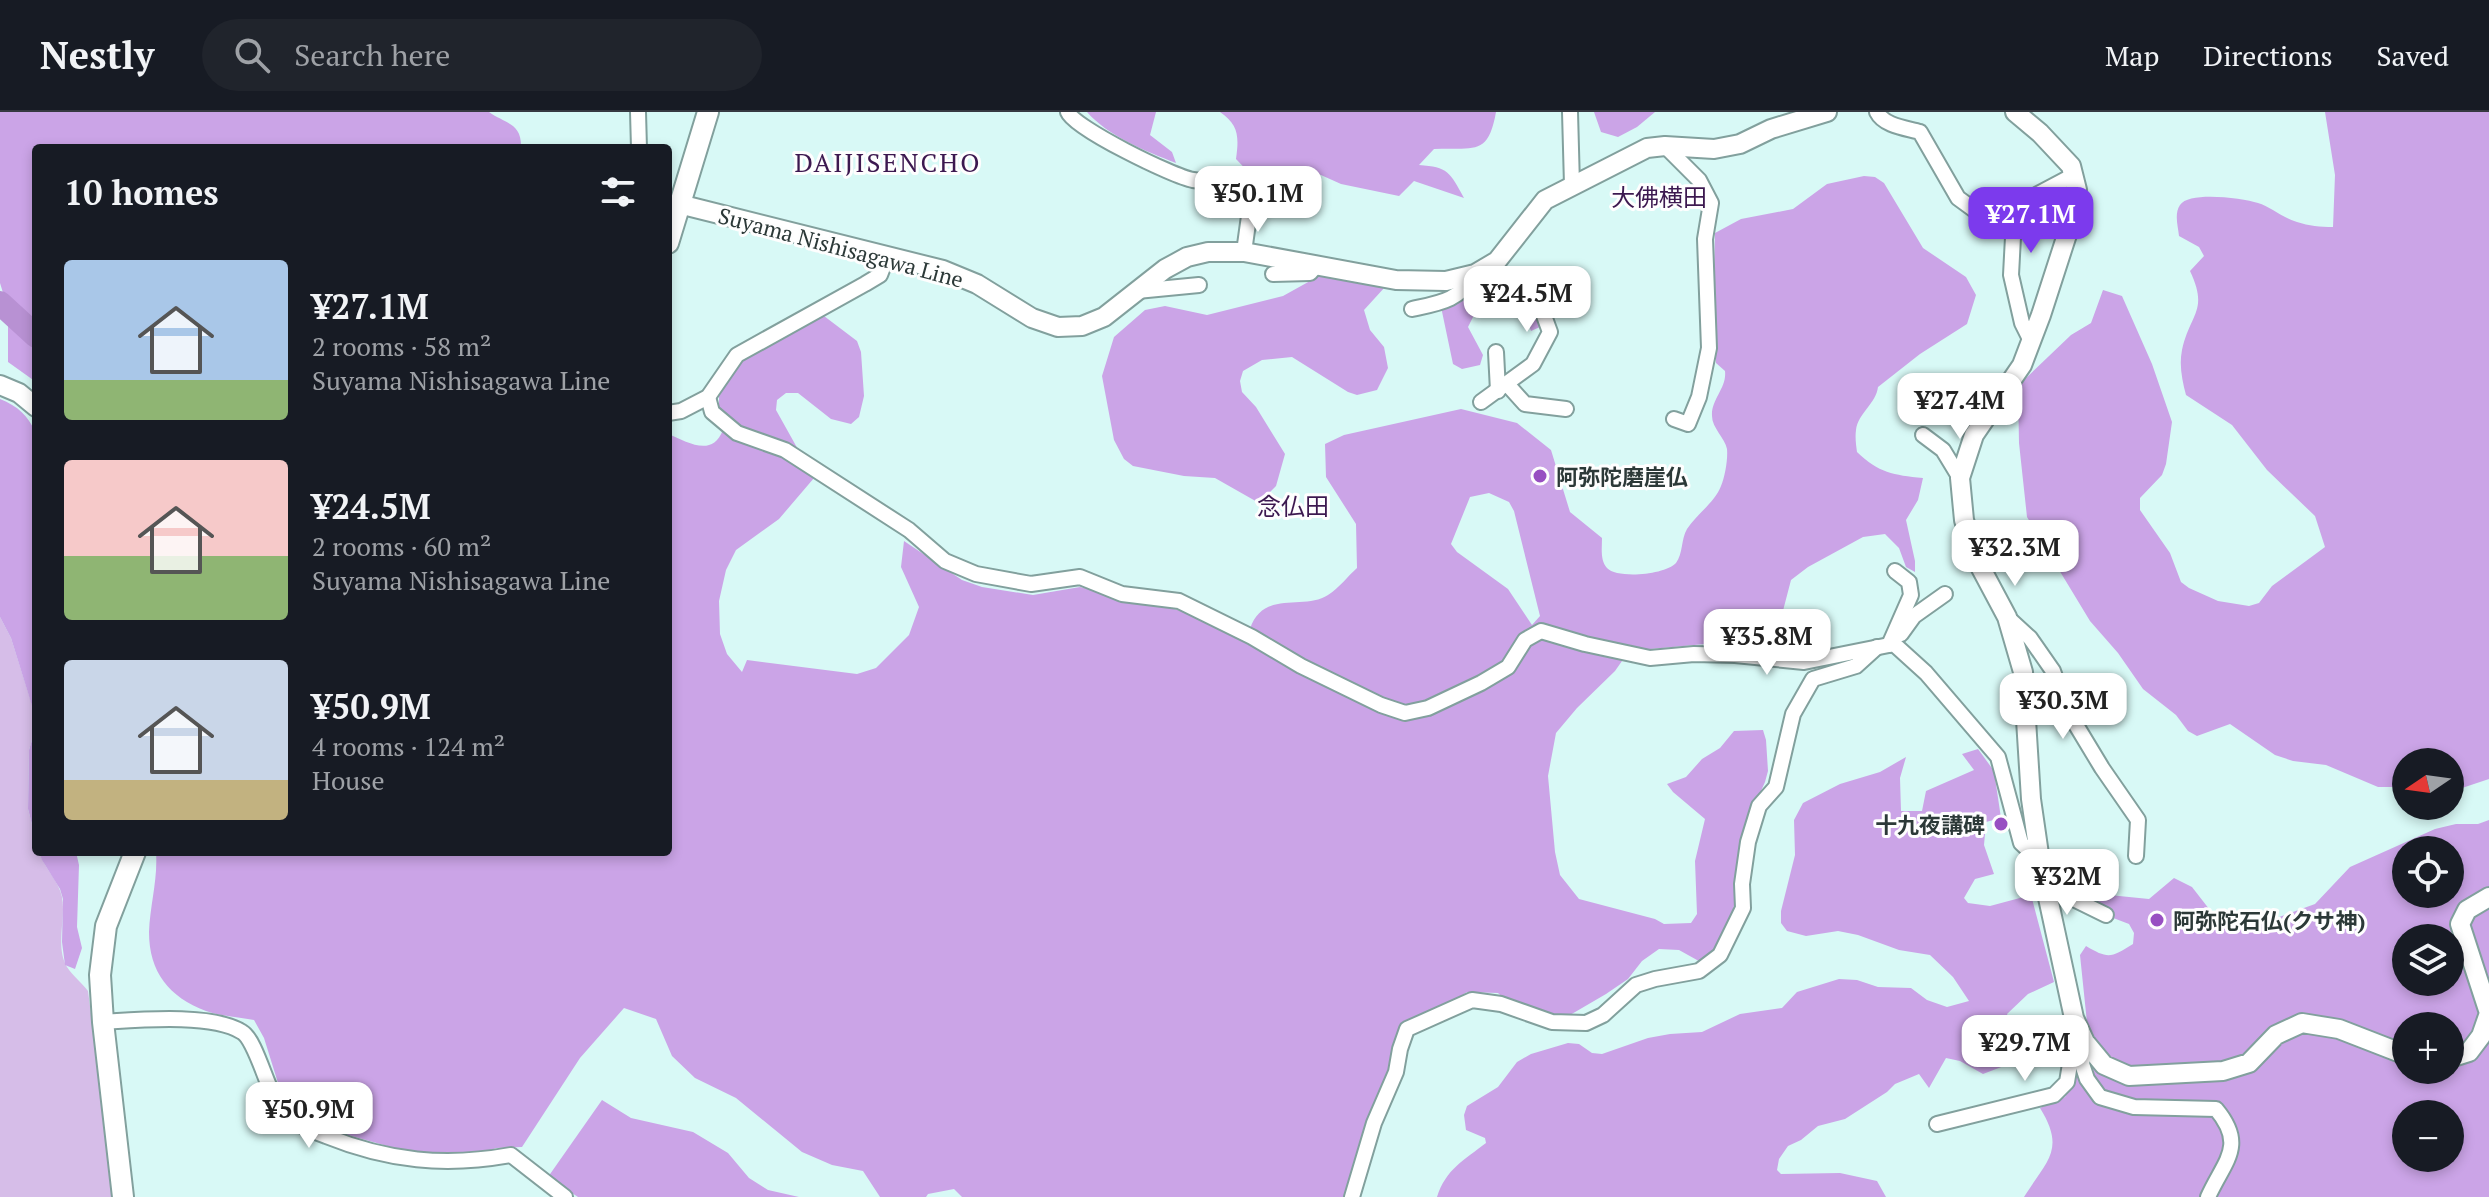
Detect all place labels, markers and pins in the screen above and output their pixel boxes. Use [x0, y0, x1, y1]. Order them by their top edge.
pin: ¥50.1M [1193, 166, 1323, 234]
pin: ¥27.1M [1966, 187, 2096, 255]
pin: ¥24.5M [1462, 266, 1592, 334]
pin: ¥27.4M [1895, 373, 2025, 441]
place label: 阿弥陀磨崖仏 [1556, 462, 1688, 491]
marker: 阿弥陀磨崖仏 [1531, 467, 1549, 485]
pin: ¥32.3M [1950, 520, 2080, 588]
pin: ¥35.8M [1702, 609, 1832, 677]
pin: ¥30.3M [1998, 673, 2128, 741]
place label: 十九夜講碑 [1875, 810, 1985, 839]
marker: 十九夜講碑 [1992, 815, 2010, 833]
pin: ¥32M [2020, 849, 2114, 917]
place label: 阿弥陀石仏(クサ神) [2173, 906, 2366, 935]
marker: 阿弥陀石仏(クサ神) [2148, 911, 2166, 929]
pin: ¥29.7M [1960, 1015, 2090, 1083]
pin: ¥50.9M [244, 1082, 374, 1150]

